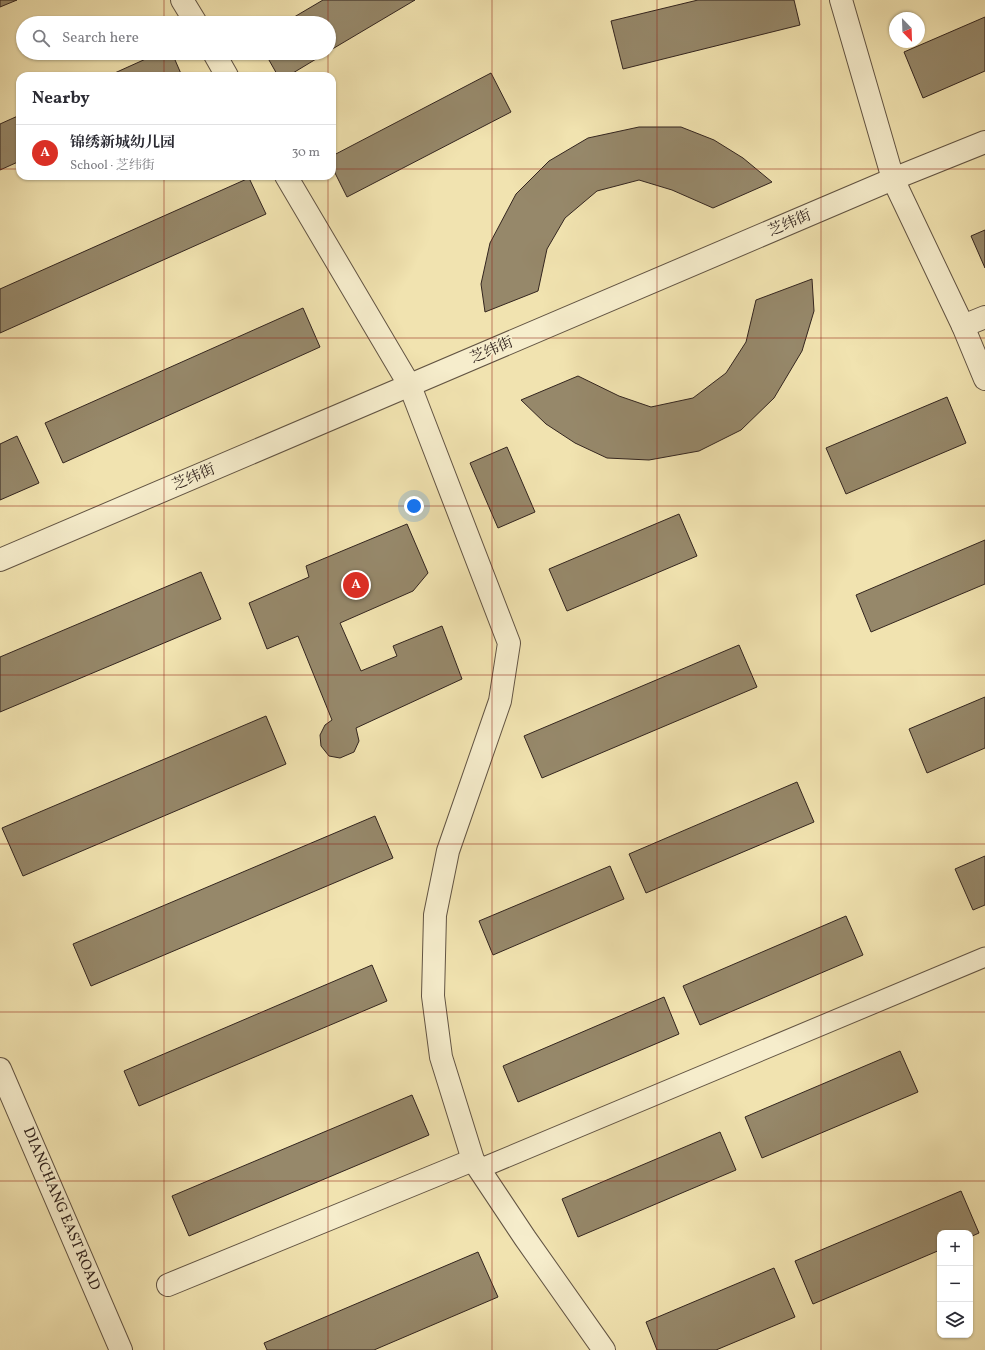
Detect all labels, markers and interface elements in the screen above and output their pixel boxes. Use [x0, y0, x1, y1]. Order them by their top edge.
north arrow [889, 12, 925, 48]
search box [16, 16, 336, 60]
icon: search [30, 27, 52, 49]
text: Search here [62, 28, 139, 49]
text: Nearby [32, 87, 90, 110]
text: 锦绣新城幼儿园 [70, 133, 175, 154]
text: A [40, 144, 50, 162]
text: 30 m [292, 144, 320, 162]
text: School · 芝纬街 [70, 157, 155, 175]
street label: 芝纬街 [765, 206, 815, 242]
street label: 芝纬街 [467, 333, 517, 369]
street label: 芝纬街 [169, 460, 219, 496]
your location [404, 496, 424, 516]
pin: A [343, 570, 369, 600]
street label: DIANCHANG EAST ROAD [17, 1124, 105, 1294]
map controls [937, 1230, 973, 1338]
button: + [937, 1230, 973, 1266]
button: − [937, 1266, 973, 1302]
button: layers [937, 1302, 973, 1338]

